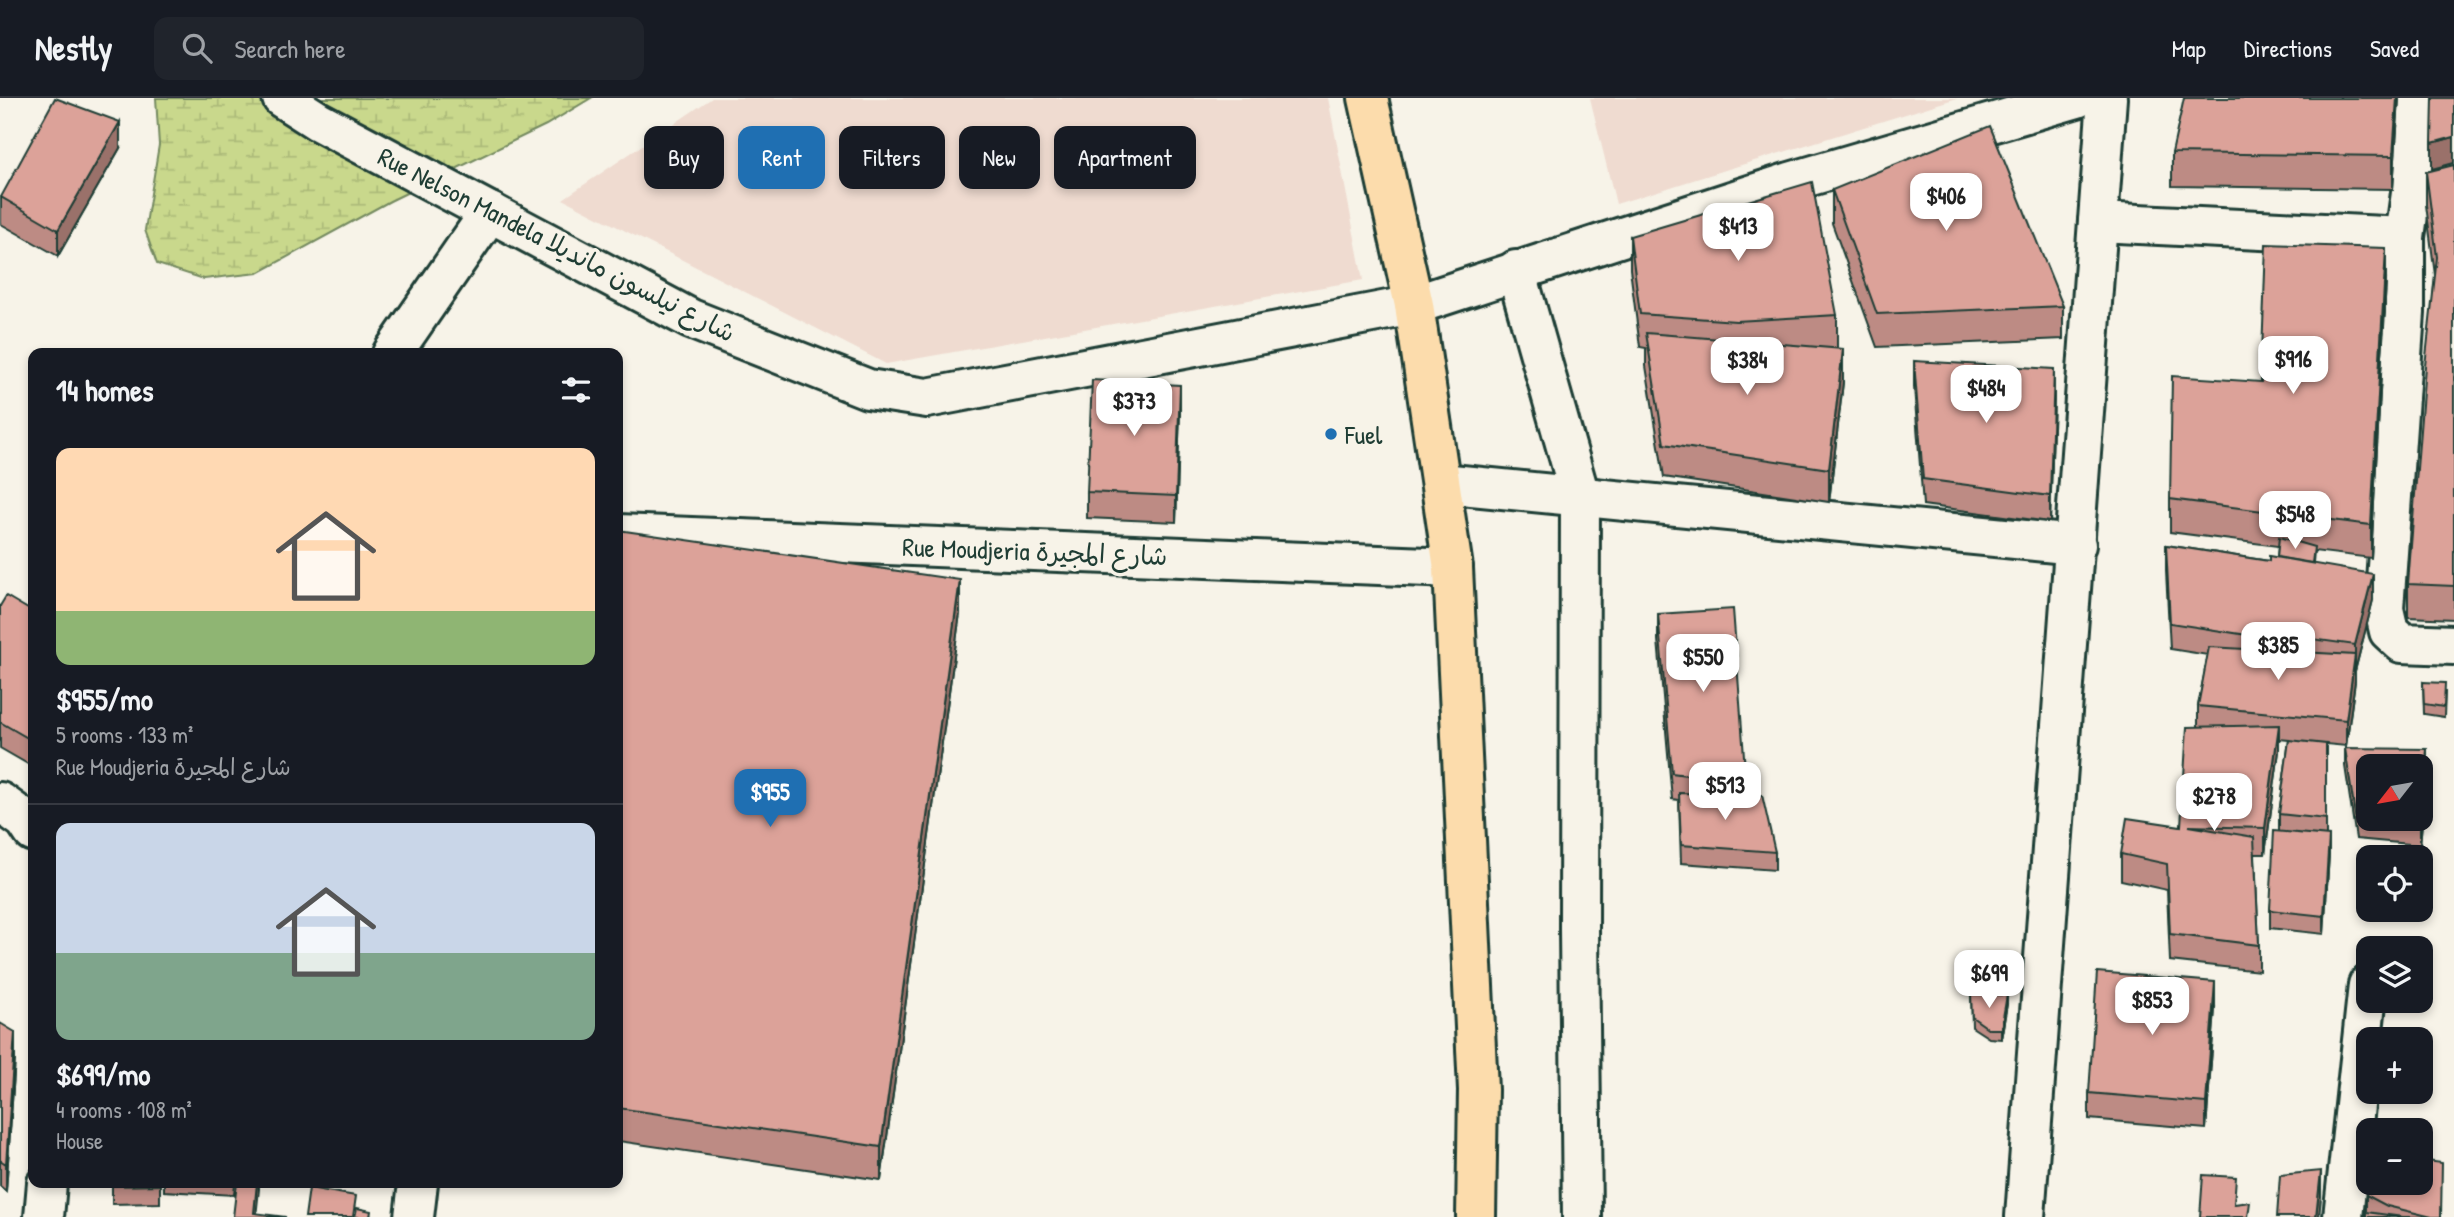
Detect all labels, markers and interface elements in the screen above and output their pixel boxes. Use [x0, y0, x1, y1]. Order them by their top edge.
search box [154, 17, 644, 80]
text: Nestly [35, 26, 112, 70]
icon: search [178, 29, 216, 67]
text: Search here [234, 31, 346, 66]
text: Map [2172, 32, 2206, 64]
text: Directions [2244, 32, 2332, 64]
text: Saved [2370, 32, 2419, 64]
chip: Buy [644, 126, 724, 189]
chip: Rent [738, 126, 825, 189]
chip: Filters [839, 126, 945, 189]
chip: New [959, 126, 1040, 189]
chip: Apartment [1054, 126, 1196, 189]
street label: Rue Nelson Mandela شارع نيلسون مانديلا [372, 138, 742, 351]
pin: $406 [1905, 174, 1987, 233]
text: $406 [1926, 180, 1966, 211]
pin: $413 [1697, 204, 1779, 263]
text: $413 [1719, 210, 1757, 241]
pin: $916 [2252, 336, 2334, 396]
pin: $384 [1706, 338, 1788, 397]
text: $916 [2274, 343, 2312, 374]
text: $384 [1727, 344, 1767, 375]
pin: $484 [1945, 366, 2027, 425]
text: 14 homes [56, 370, 154, 410]
icon: filters [557, 371, 595, 409]
text: $484 [1967, 372, 2005, 403]
pin: $373 [1093, 378, 1175, 438]
text: $373 [1112, 385, 1156, 416]
place label: Fuel [1344, 417, 1382, 452]
marker: Fuel [1323, 426, 1339, 442]
pin: $548 [2254, 491, 2336, 551]
icon: home [263, 493, 389, 619]
text: $548 [2275, 498, 2315, 529]
street label: Rue Moudjeria شارع المجيرة [902, 529, 1168, 574]
pin: $385 [2237, 622, 2319, 682]
text: $385 [2257, 629, 2299, 660]
pin: $550 [1662, 634, 1744, 694]
text: $550 [1682, 641, 1724, 672]
text: $955/mo [56, 679, 153, 719]
text: 5 rooms · 133 m² [56, 719, 193, 750]
text: Rue Moudjeria شارع المجيرة [56, 751, 291, 782]
north arrow [2356, 754, 2432, 831]
map controls [2356, 754, 2433, 1195]
pin: $513 [1684, 762, 1766, 822]
text: $513 [1705, 769, 1745, 800]
pin: $955 [729, 770, 811, 829]
pin: $278 [2173, 774, 2255, 833]
text: $955 [750, 776, 790, 807]
text: $278 [2192, 780, 2236, 811]
button: locate [2356, 845, 2433, 922]
icon: home [263, 869, 389, 995]
button: layers [2356, 936, 2433, 1013]
pin: $699 [1948, 950, 2030, 1010]
text: $699 [1970, 957, 2008, 988]
pin: $853 [2111, 978, 2193, 1037]
text: $853 [2131, 984, 2173, 1015]
button: + [2356, 1027, 2433, 1104]
text: $699/mo [56, 1054, 150, 1094]
text: 4 rooms · 108 m² [56, 1094, 192, 1125]
button: − [2356, 1118, 2433, 1195]
text: House [56, 1125, 103, 1156]

